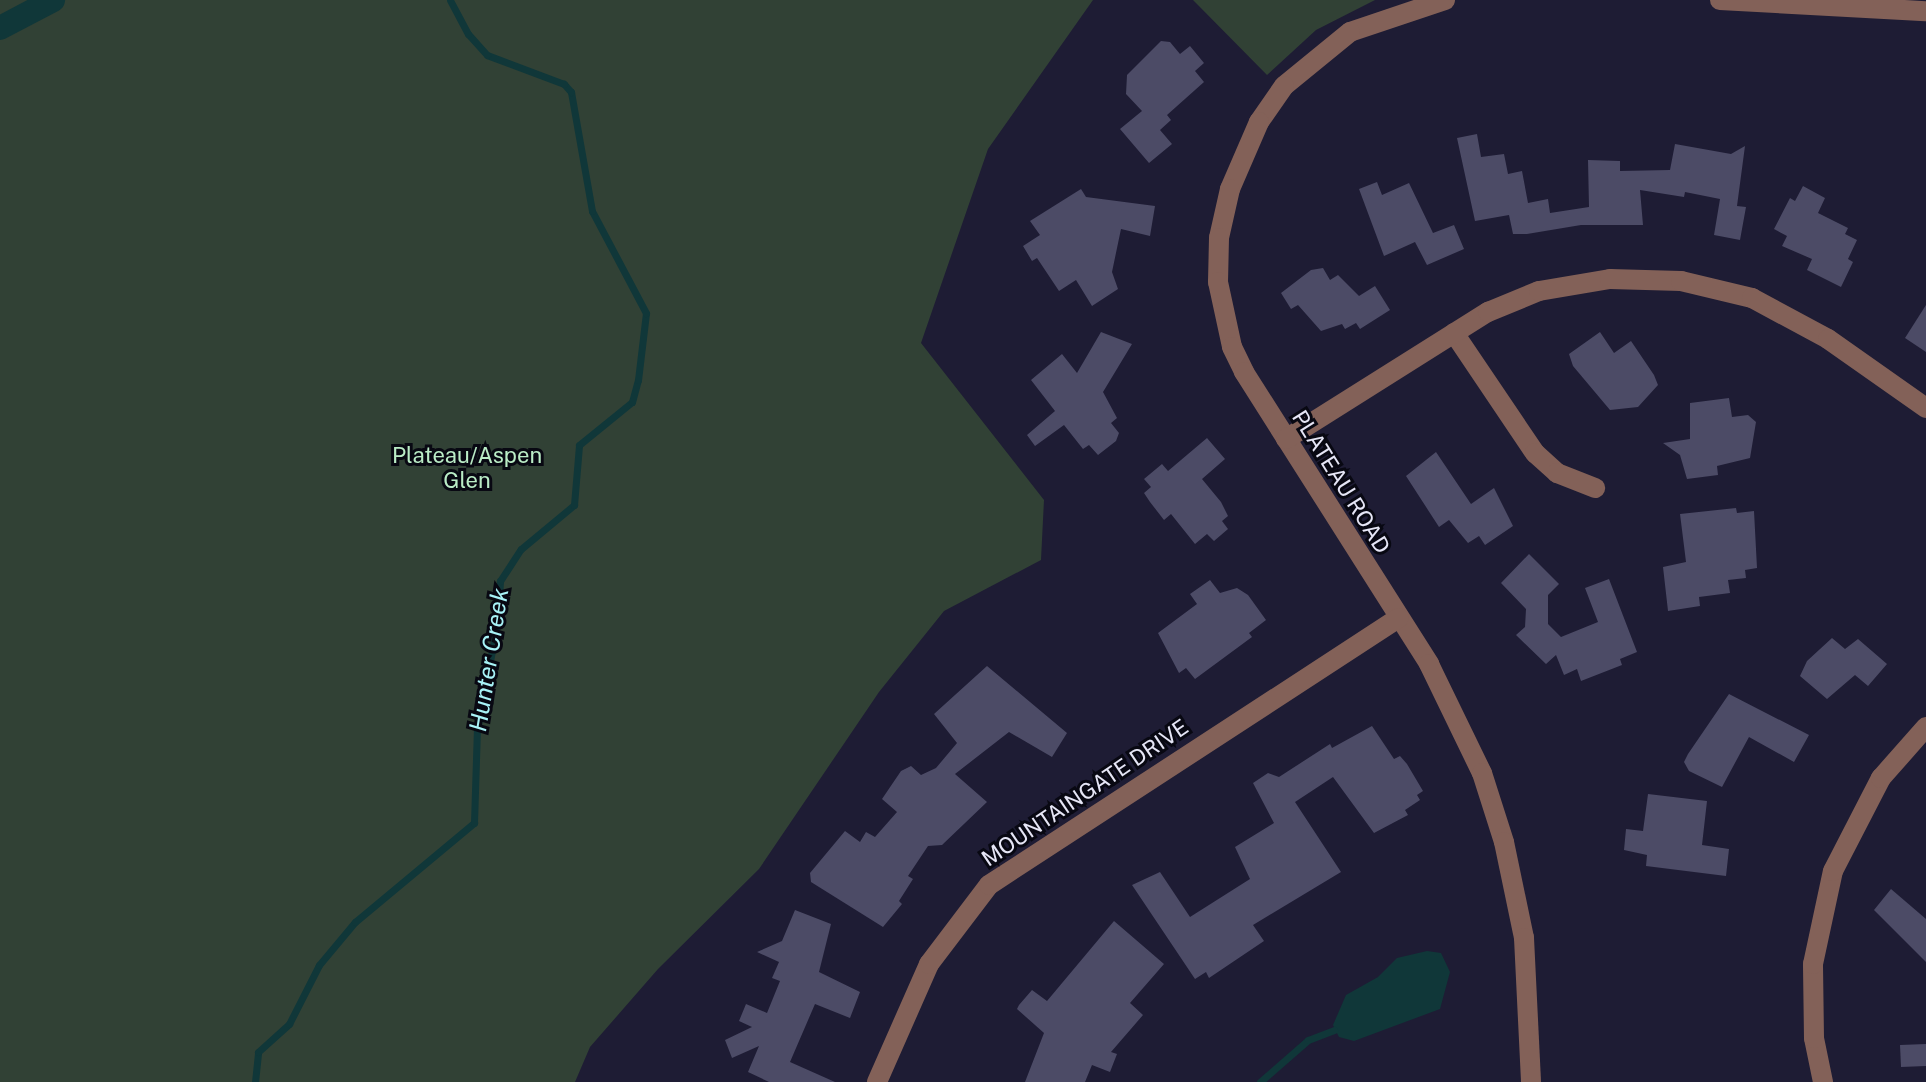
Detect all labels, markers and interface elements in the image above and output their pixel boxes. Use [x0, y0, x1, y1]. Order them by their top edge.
street label: PLATEAU ROAD [1286, 406, 1396, 558]
park label: Plateau/Aspen Glen [392, 442, 542, 494]
water label: Hunter Creek [463, 586, 515, 734]
street label: MOUNTAINGATE DRIVE [977, 714, 1193, 872]

